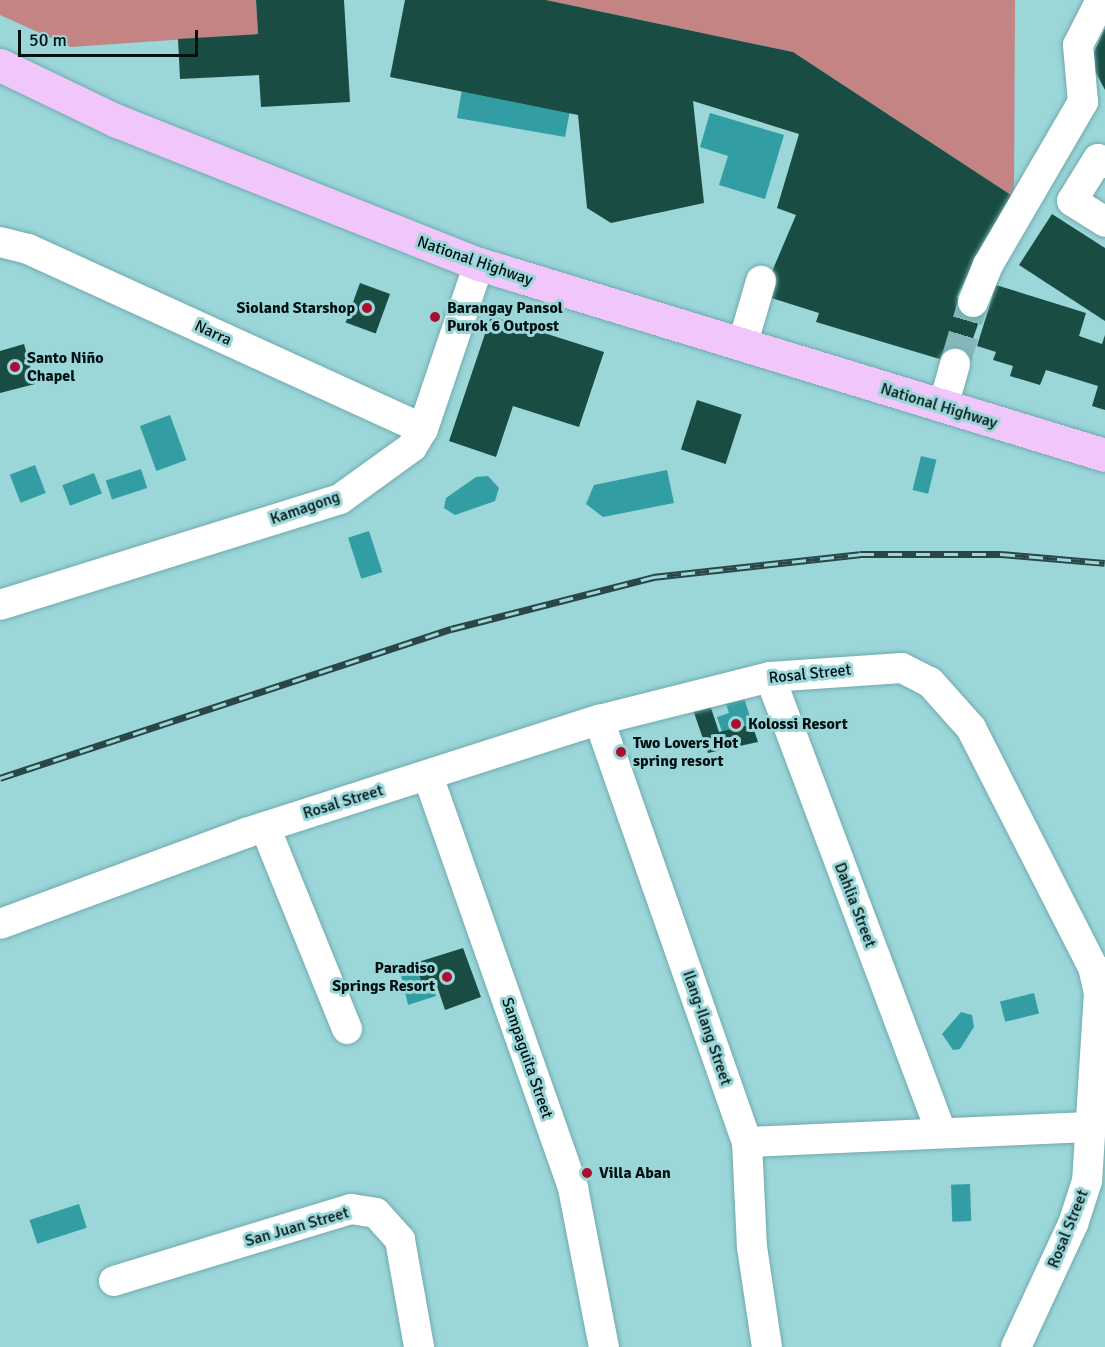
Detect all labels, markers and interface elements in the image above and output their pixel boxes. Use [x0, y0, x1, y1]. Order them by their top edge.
scale bar [21, 18, 201, 56]
text: 50 m [29, 29, 67, 51]
street label: National Highway [415, 232, 535, 290]
place label: Sioland Starshop [237, 298, 355, 318]
place label: Barangay Pansol Purok 6 Outpost [447, 298, 563, 336]
marker: Sioland Starshop [360, 301, 374, 315]
marker: Barangay Pansol Purok 6 Outpost [428, 310, 442, 324]
street label: Narra [191, 316, 235, 350]
place label: Santo Niño Chapel [27, 348, 104, 386]
marker: Santo Niño Chapel [8, 360, 22, 374]
street label: National Highway [878, 379, 1000, 433]
street label: Kamagong [268, 487, 342, 529]
street label: Rosal Street [768, 660, 852, 688]
place label: Kolossi Resort [748, 714, 848, 734]
marker: Kolossi Resort [729, 717, 743, 731]
place label: Two Lovers Hot spring resort [633, 733, 738, 771]
marker: Two Lovers Hot spring resort [614, 745, 628, 759]
street label: Rosal Street [301, 781, 385, 823]
street label: Dahlia Street [830, 860, 880, 950]
place label: Paradiso Springs Resort [332, 958, 435, 996]
street label: Ilang-Ilang Street [678, 968, 736, 1088]
marker: Paradiso Springs Resort [440, 970, 454, 984]
street label: Sampaguita Street [497, 995, 557, 1121]
place label: Villa Aban [599, 1163, 671, 1183]
marker: Villa Aban [580, 1166, 594, 1180]
street label: Rosal Street [1044, 1187, 1092, 1271]
street label: San Juan Street [243, 1203, 351, 1251]

